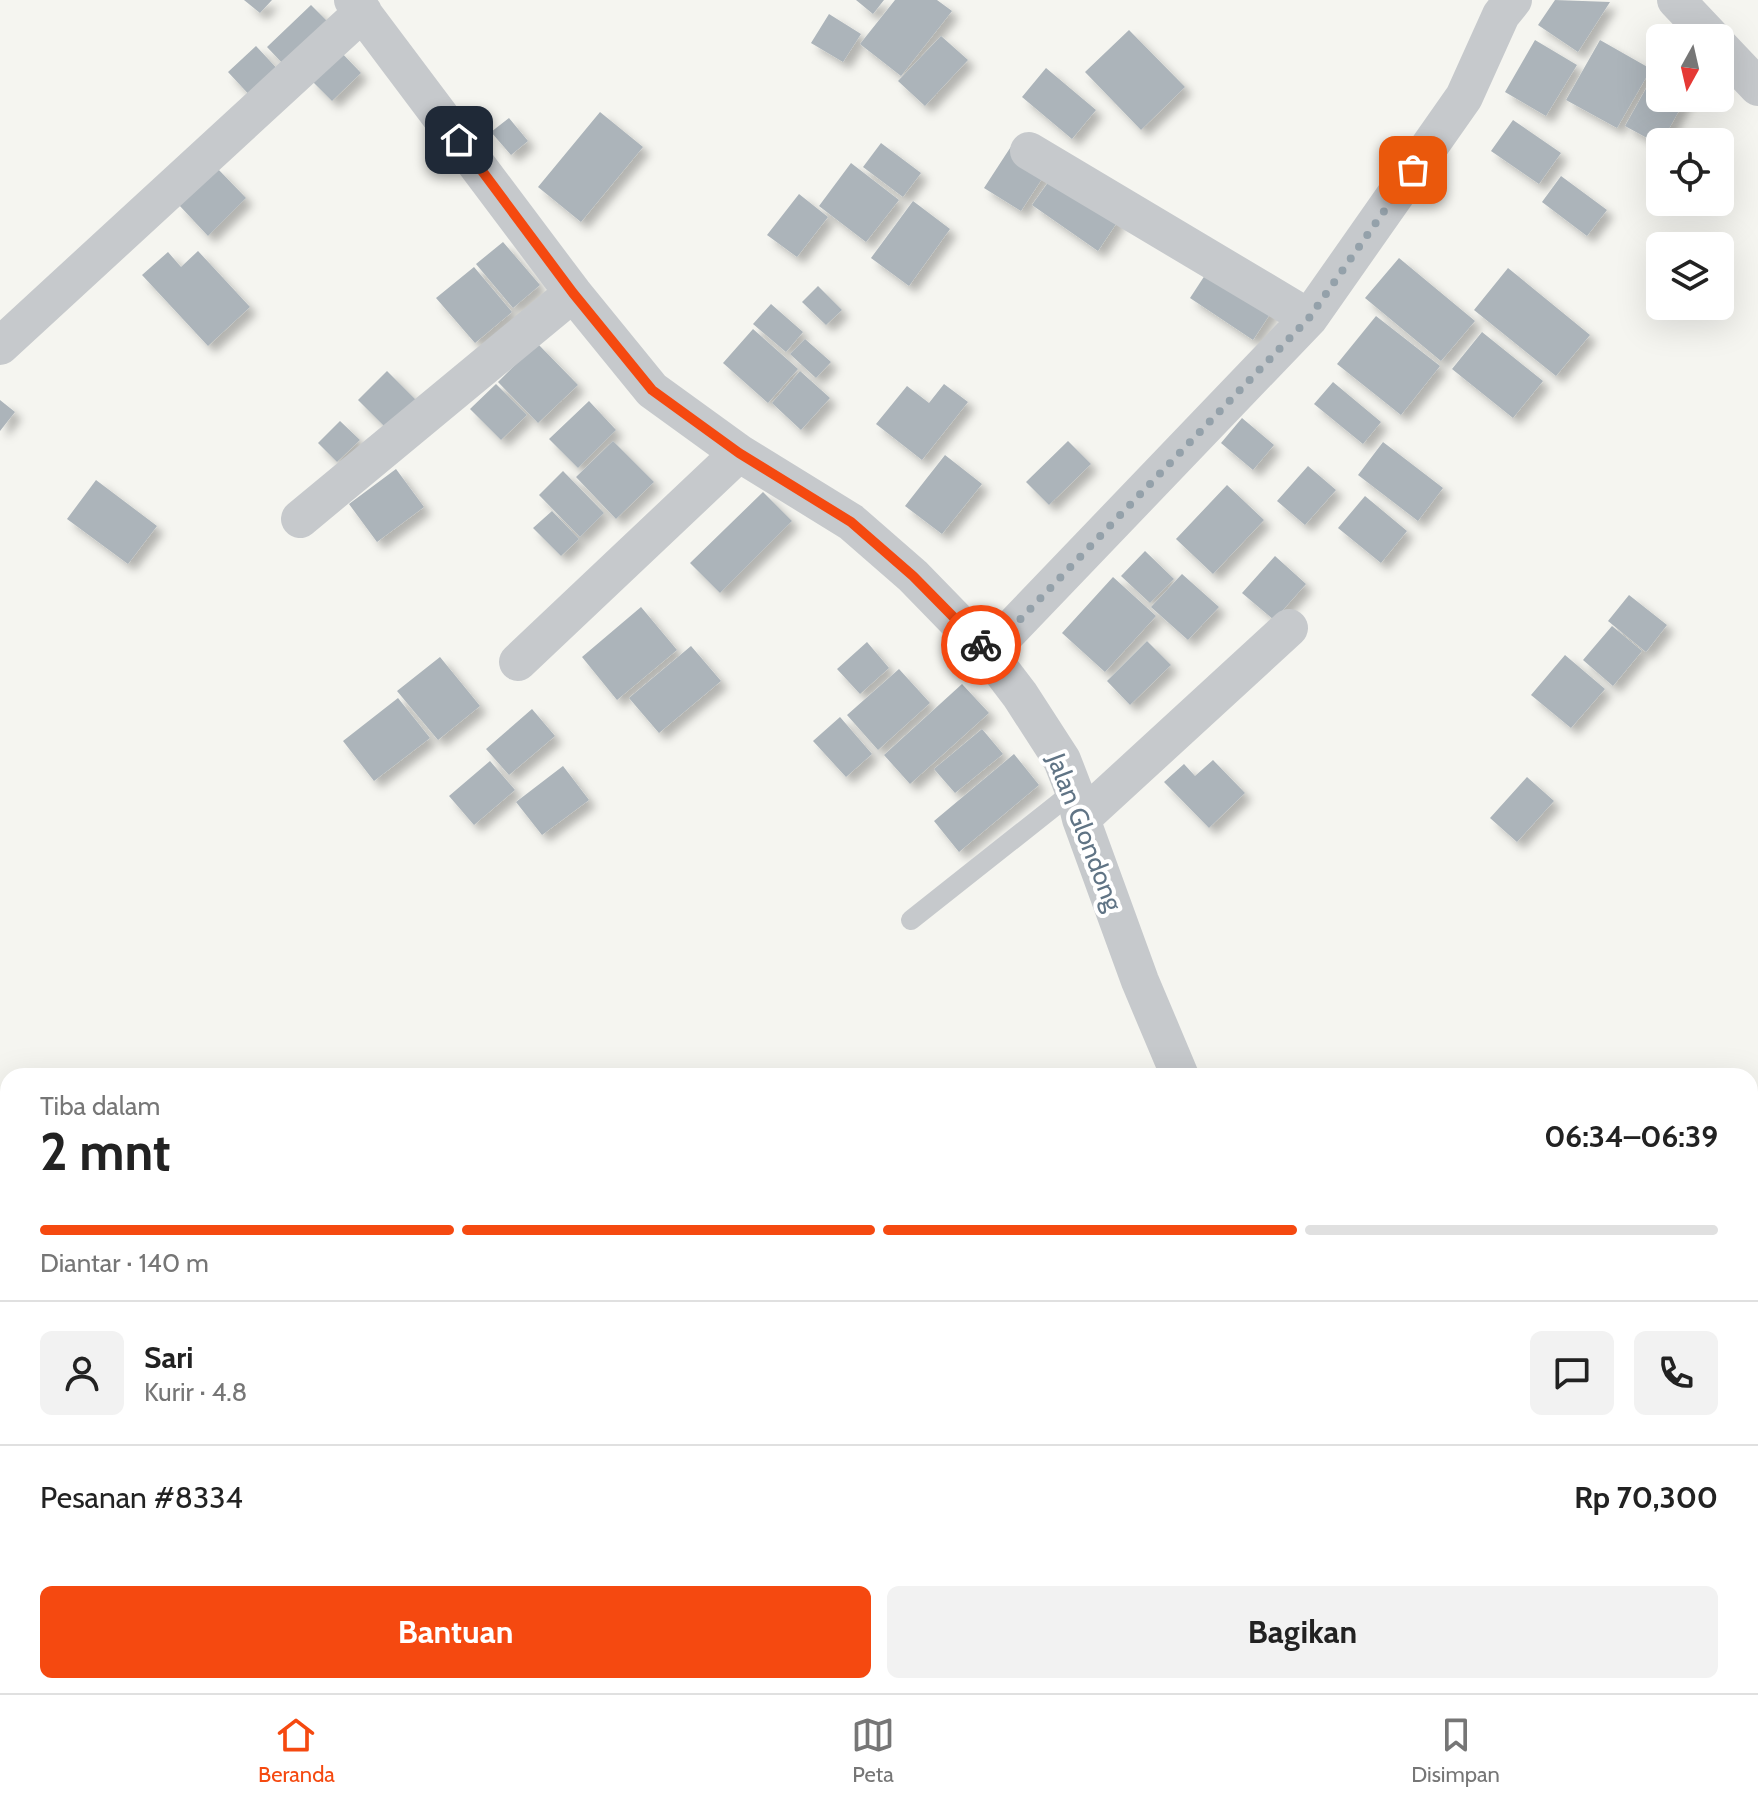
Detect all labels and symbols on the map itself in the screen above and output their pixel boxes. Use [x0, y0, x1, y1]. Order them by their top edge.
north arrow [1646, 24, 1734, 112]
pin [425, 106, 493, 174]
pin [1379, 136, 1447, 204]
courier [941, 605, 1021, 685]
street label: Jalan Glondong [1040, 748, 1130, 916]

